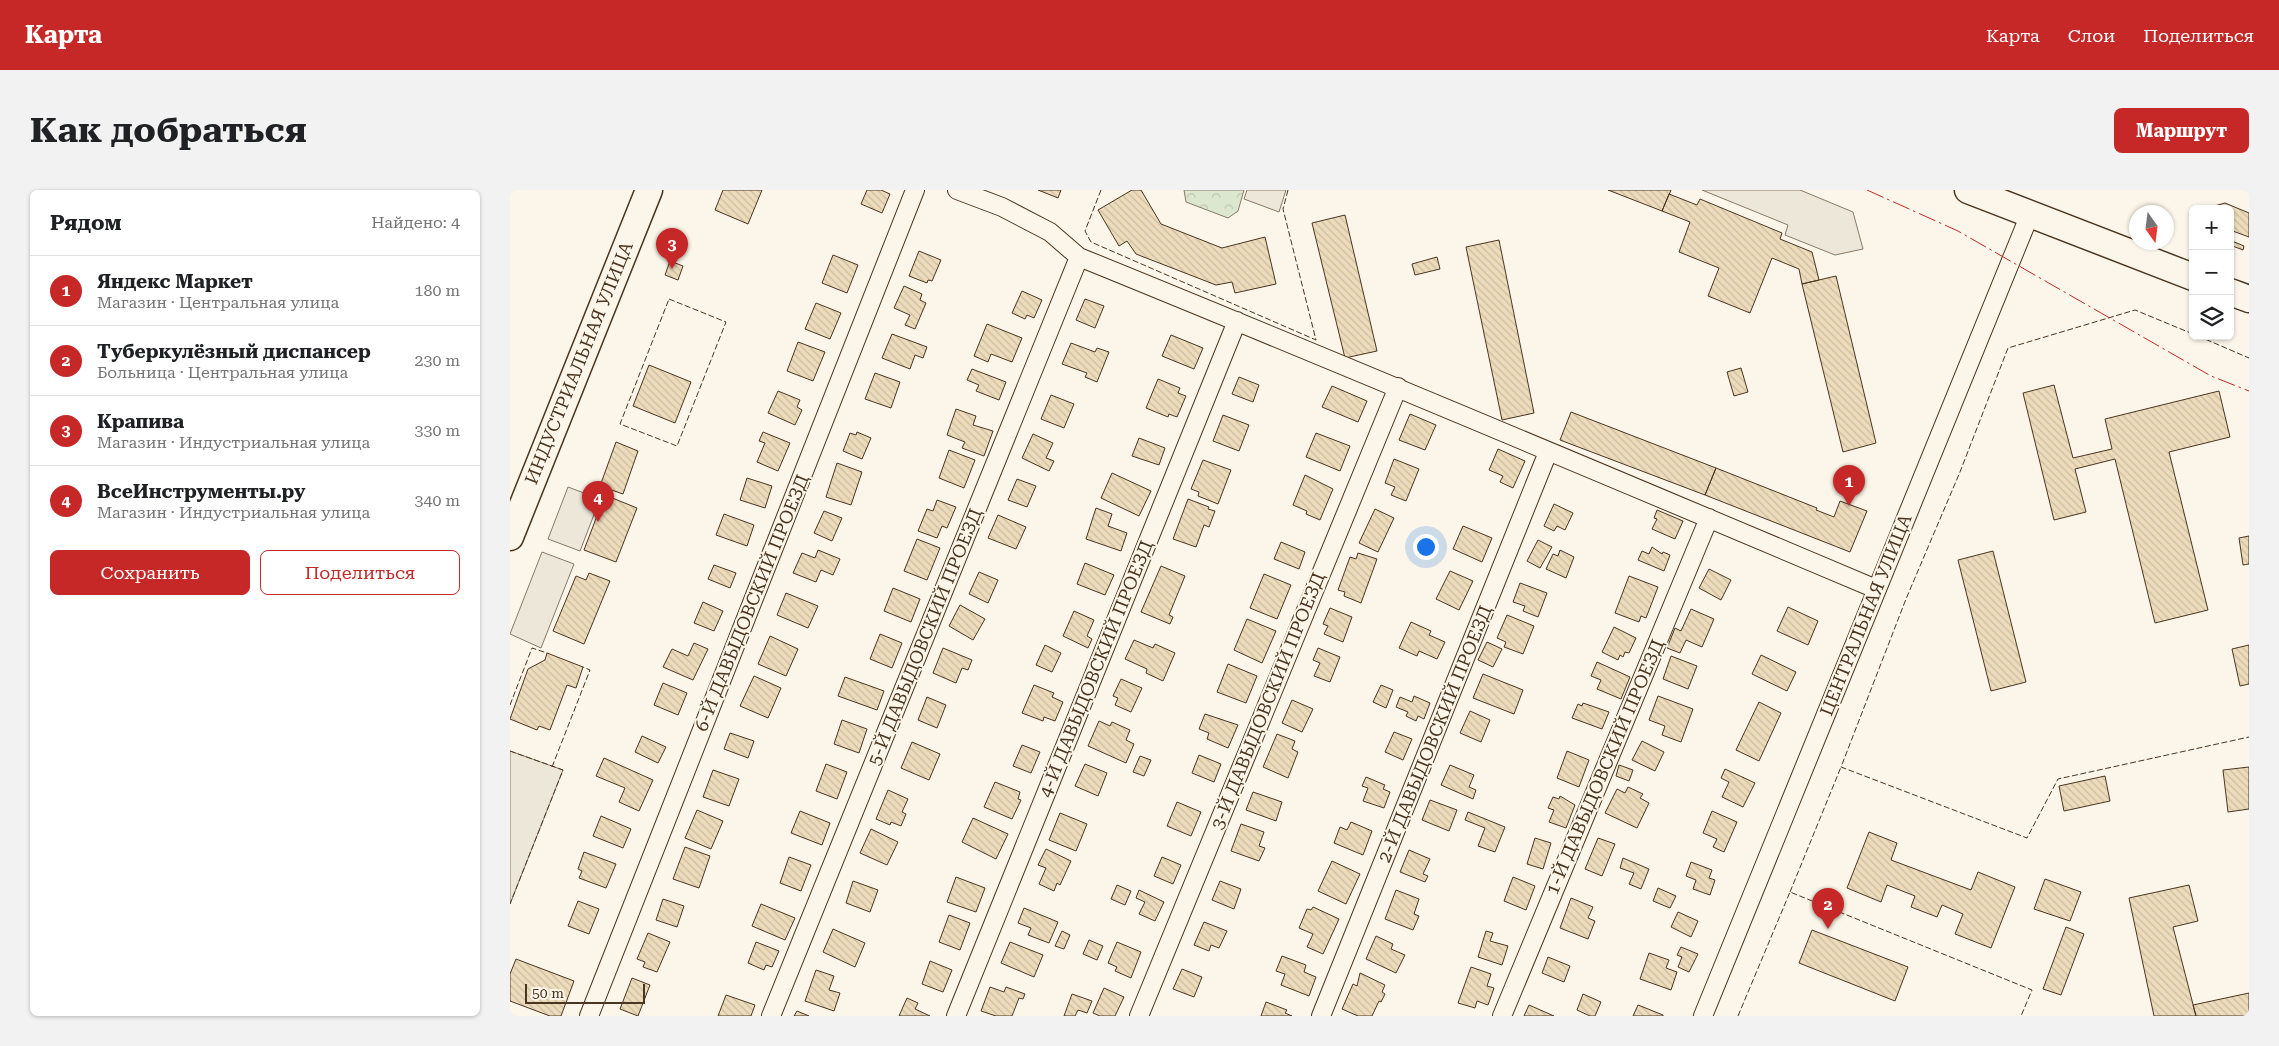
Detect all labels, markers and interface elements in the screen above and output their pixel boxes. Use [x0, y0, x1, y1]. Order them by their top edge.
text: Карта [25, 21, 102, 49]
text: Карта [1986, 25, 2040, 46]
text: Слои [2068, 25, 2115, 46]
text: Поделиться [2143, 25, 2254, 46]
button: Маршрут [2114, 108, 2249, 153]
text: Как добраться [30, 110, 307, 151]
north arrow [2129, 205, 2174, 250]
map controls [2189, 205, 2234, 340]
button: + [2189, 205, 2234, 250]
text: Рядом [50, 211, 122, 235]
text: Найдено: 4 [371, 213, 460, 232]
pin: 3 [656, 228, 688, 269]
street label: ИНДУСТРИАЛЬНАЯ УЛИЦА [520, 238, 637, 487]
button: − [2189, 250, 2234, 295]
text: Яндекс Маркет [97, 270, 253, 293]
text: 1 [62, 281, 70, 300]
text: 180 m [414, 281, 460, 300]
text: Магазин · Центральная улица [97, 293, 339, 312]
button: layers [2189, 295, 2234, 340]
text: Туберкулёзный диспансер [97, 340, 371, 363]
text: 2 [62, 351, 70, 370]
text: 230 m [414, 351, 460, 370]
text: Больница · Центральная улица [97, 363, 348, 382]
text: Крапива [97, 410, 184, 433]
text: 3 [62, 421, 70, 440]
text: 330 m [414, 421, 460, 440]
text: Магазин · Индустриальная улица [97, 433, 370, 452]
pin: 1 [1833, 465, 1865, 506]
street label: 6-Й ДАВЫДОВСКИЙ ПРОЕЗД [690, 471, 813, 734]
text: ВсеИнструменты.ру [97, 480, 305, 503]
pin: 4 [582, 481, 614, 522]
text: 4 [62, 491, 70, 510]
text: 340 m [414, 491, 460, 510]
text: Магазин · Индустриальная улица [97, 503, 370, 522]
street label: 5-Й ДАВЫДОВСКИЙ ПРОЕЗД [863, 505, 986, 768]
street label: ЦЕНТРАЛЬНАЯ УЛИЦА [1815, 510, 1916, 719]
your location [1413, 534, 1439, 560]
street label: 4-Й ДАВЫДОВСКИЙ ПРОЕЗД [1034, 537, 1157, 800]
button: Сохранить [50, 550, 250, 595]
button: Поделиться [260, 550, 460, 595]
street label: 3-Й ДАВЫДОВСКИЙ ПРОЕЗД [1206, 569, 1329, 832]
street label: 2-Й ДАВЫДОВСКИЙ ПРОЕЗД [1373, 602, 1496, 865]
street label: 1-Й ДАВЫДОВСКИЙ ПРОЕЗД [1541, 636, 1668, 897]
pin: 2 [1812, 888, 1844, 929]
scale bar [525, 981, 645, 1004]
text: 50 m [532, 985, 564, 1001]

